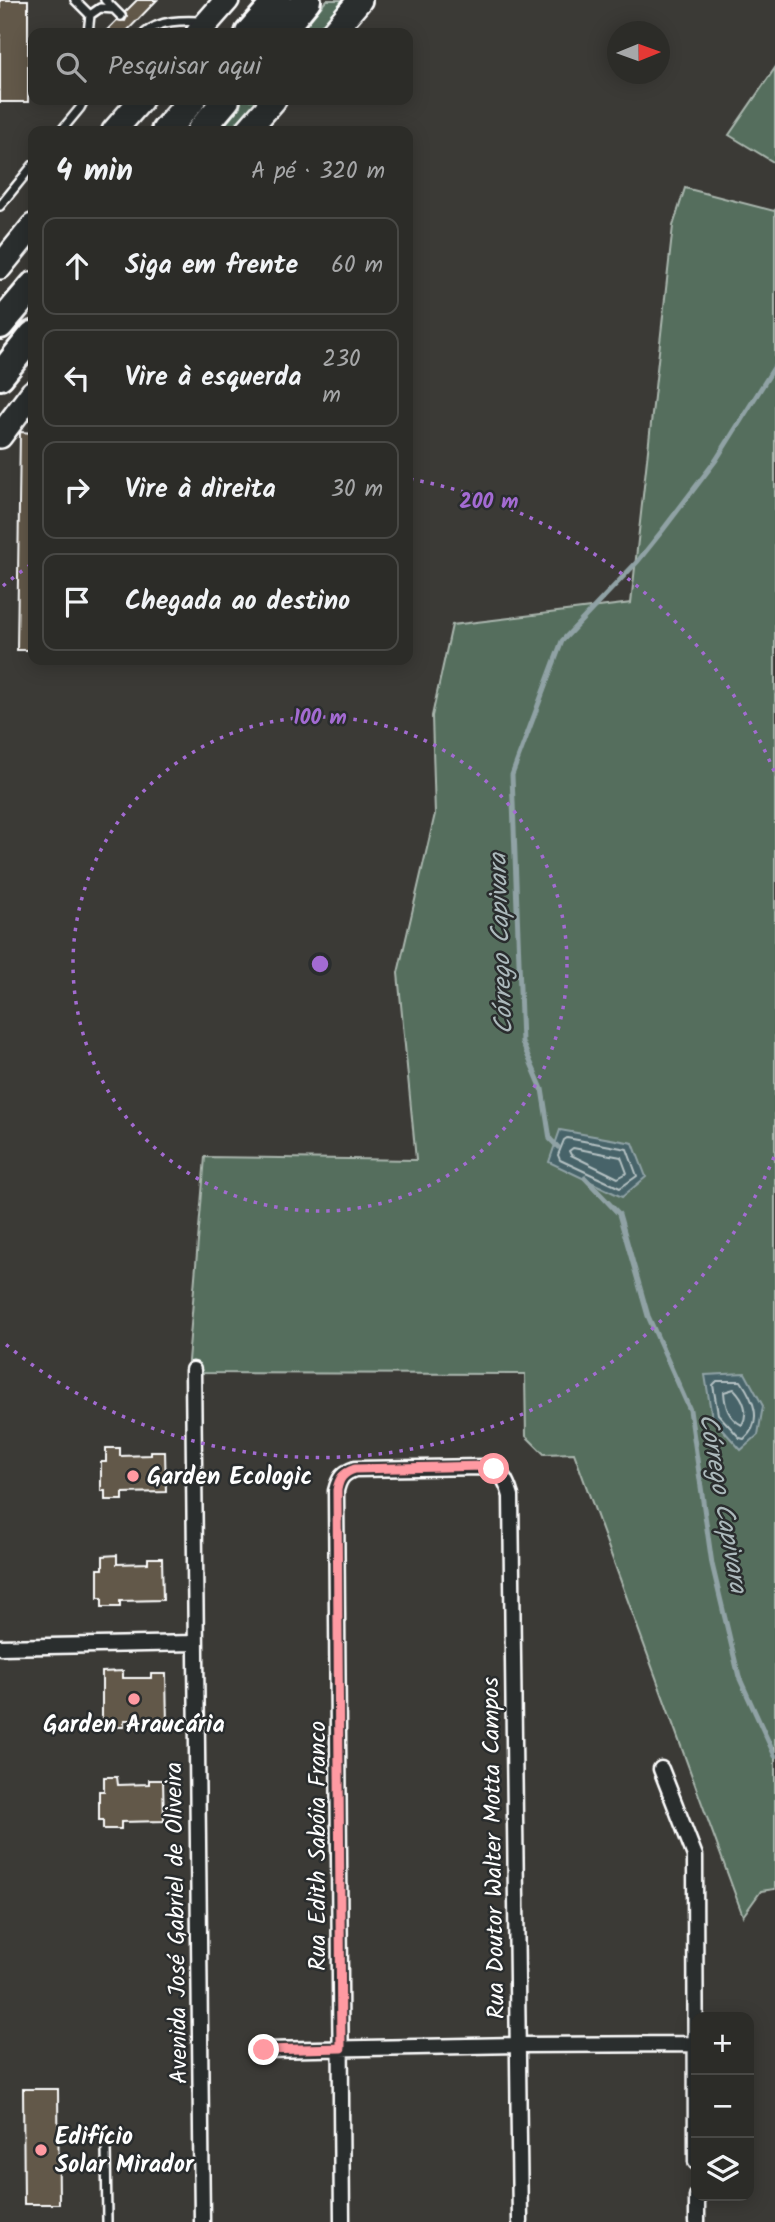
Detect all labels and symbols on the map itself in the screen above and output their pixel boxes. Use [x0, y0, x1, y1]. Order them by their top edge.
north arrow [607, 21, 670, 84]
text: 200 m [459, 486, 519, 519]
text: 100 m [293, 702, 347, 735]
water label: Córrego Capivara [478, 851, 526, 1035]
centre of rings [308, 952, 332, 976]
water label: Córrego Capivara [686, 1410, 759, 1598]
route start [478, 1453, 509, 1484]
place label: Garden Ecologic [147, 1458, 312, 1497]
marker: Garden Ecologic [125, 1468, 141, 1484]
street label: Rua Doutor Walter Motta Campos [472, 1677, 517, 2019]
marker: Garden Araucária [126, 1691, 142, 1707]
place label: Garden Araucária [43, 1706, 225, 1745]
street label: Rua Edith Sabóia Franco [299, 1721, 338, 1971]
street label: Avenida José Gabriel de Oliveira [155, 1761, 200, 2084]
route end [248, 2034, 279, 2065]
place label: Edifício Solar Mirador [55, 2118, 195, 2185]
marker: Edifício Solar Mirador [33, 2142, 49, 2158]

